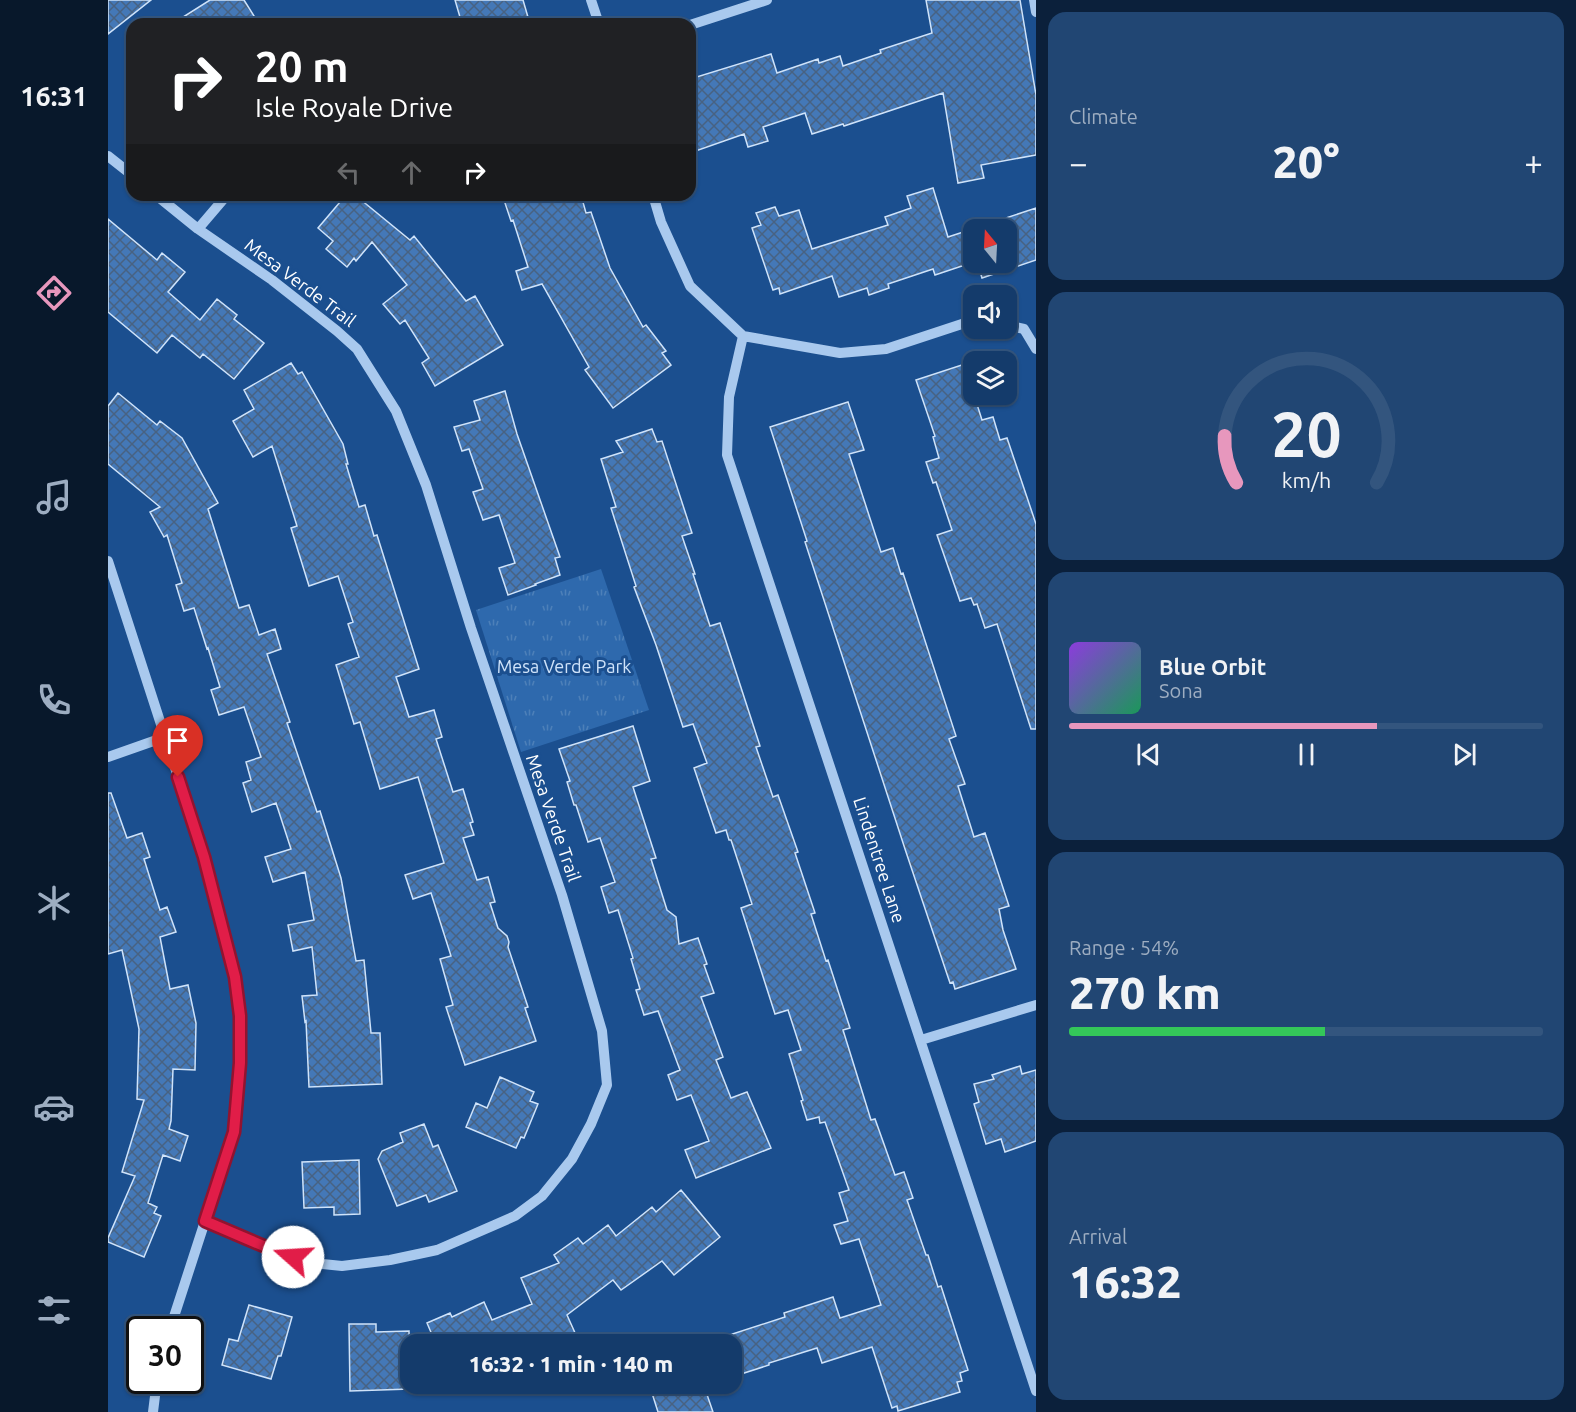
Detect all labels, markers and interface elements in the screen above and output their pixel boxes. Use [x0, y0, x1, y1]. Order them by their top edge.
icon: right [156, 42, 234, 120]
text: 20 m [255, 43, 349, 90]
text: 16:31 [20, 81, 88, 111]
text: Isle Royale Drive [255, 92, 453, 122]
text: Climate [1069, 105, 1138, 128]
text: 20° [1272, 136, 1340, 187]
text: − [1069, 144, 1088, 181]
text: + [1524, 144, 1543, 181]
icon: left [332, 156, 365, 189]
icon: ahead [395, 156, 428, 189]
icon: right [458, 156, 491, 189]
north arrow [963, 219, 1017, 273]
map controls [963, 219, 1017, 405]
street label: Mesa Verde Trail [241, 234, 360, 331]
icon: directions [33, 272, 75, 314]
button: sound [963, 285, 1017, 339]
button: layers [963, 351, 1017, 405]
text: 20 [1271, 399, 1341, 469]
text: km/h [1281, 468, 1331, 492]
icon: music [33, 476, 75, 518]
text: Blue Orbit [1159, 654, 1266, 679]
park label: Mesa Verde Park [497, 656, 631, 676]
icon: phone [33, 679, 75, 721]
text: Sona [1159, 679, 1203, 702]
pin [152, 715, 203, 777]
icon: arrive [161, 724, 194, 757]
icon: previous [1132, 738, 1165, 771]
icon: pause [1290, 738, 1323, 771]
icon: next [1448, 738, 1481, 771]
street label: Mesa Verde Trail [523, 751, 585, 884]
street label: Lindentree Lane [850, 794, 910, 925]
icon: climate [33, 882, 75, 924]
text: Range · 54% [1069, 936, 1179, 959]
text: 270 km [1069, 967, 1221, 1018]
icon: car [33, 1086, 75, 1128]
position arrow [261, 1225, 325, 1289]
text: Arrival [1069, 1225, 1127, 1248]
text: 16:32 [1069, 1256, 1182, 1307]
icon: filters [33, 1289, 75, 1331]
speed limit sign: 30 [126, 1316, 204, 1394]
text: 16:32 · 1 min · 140 m [469, 1351, 673, 1376]

